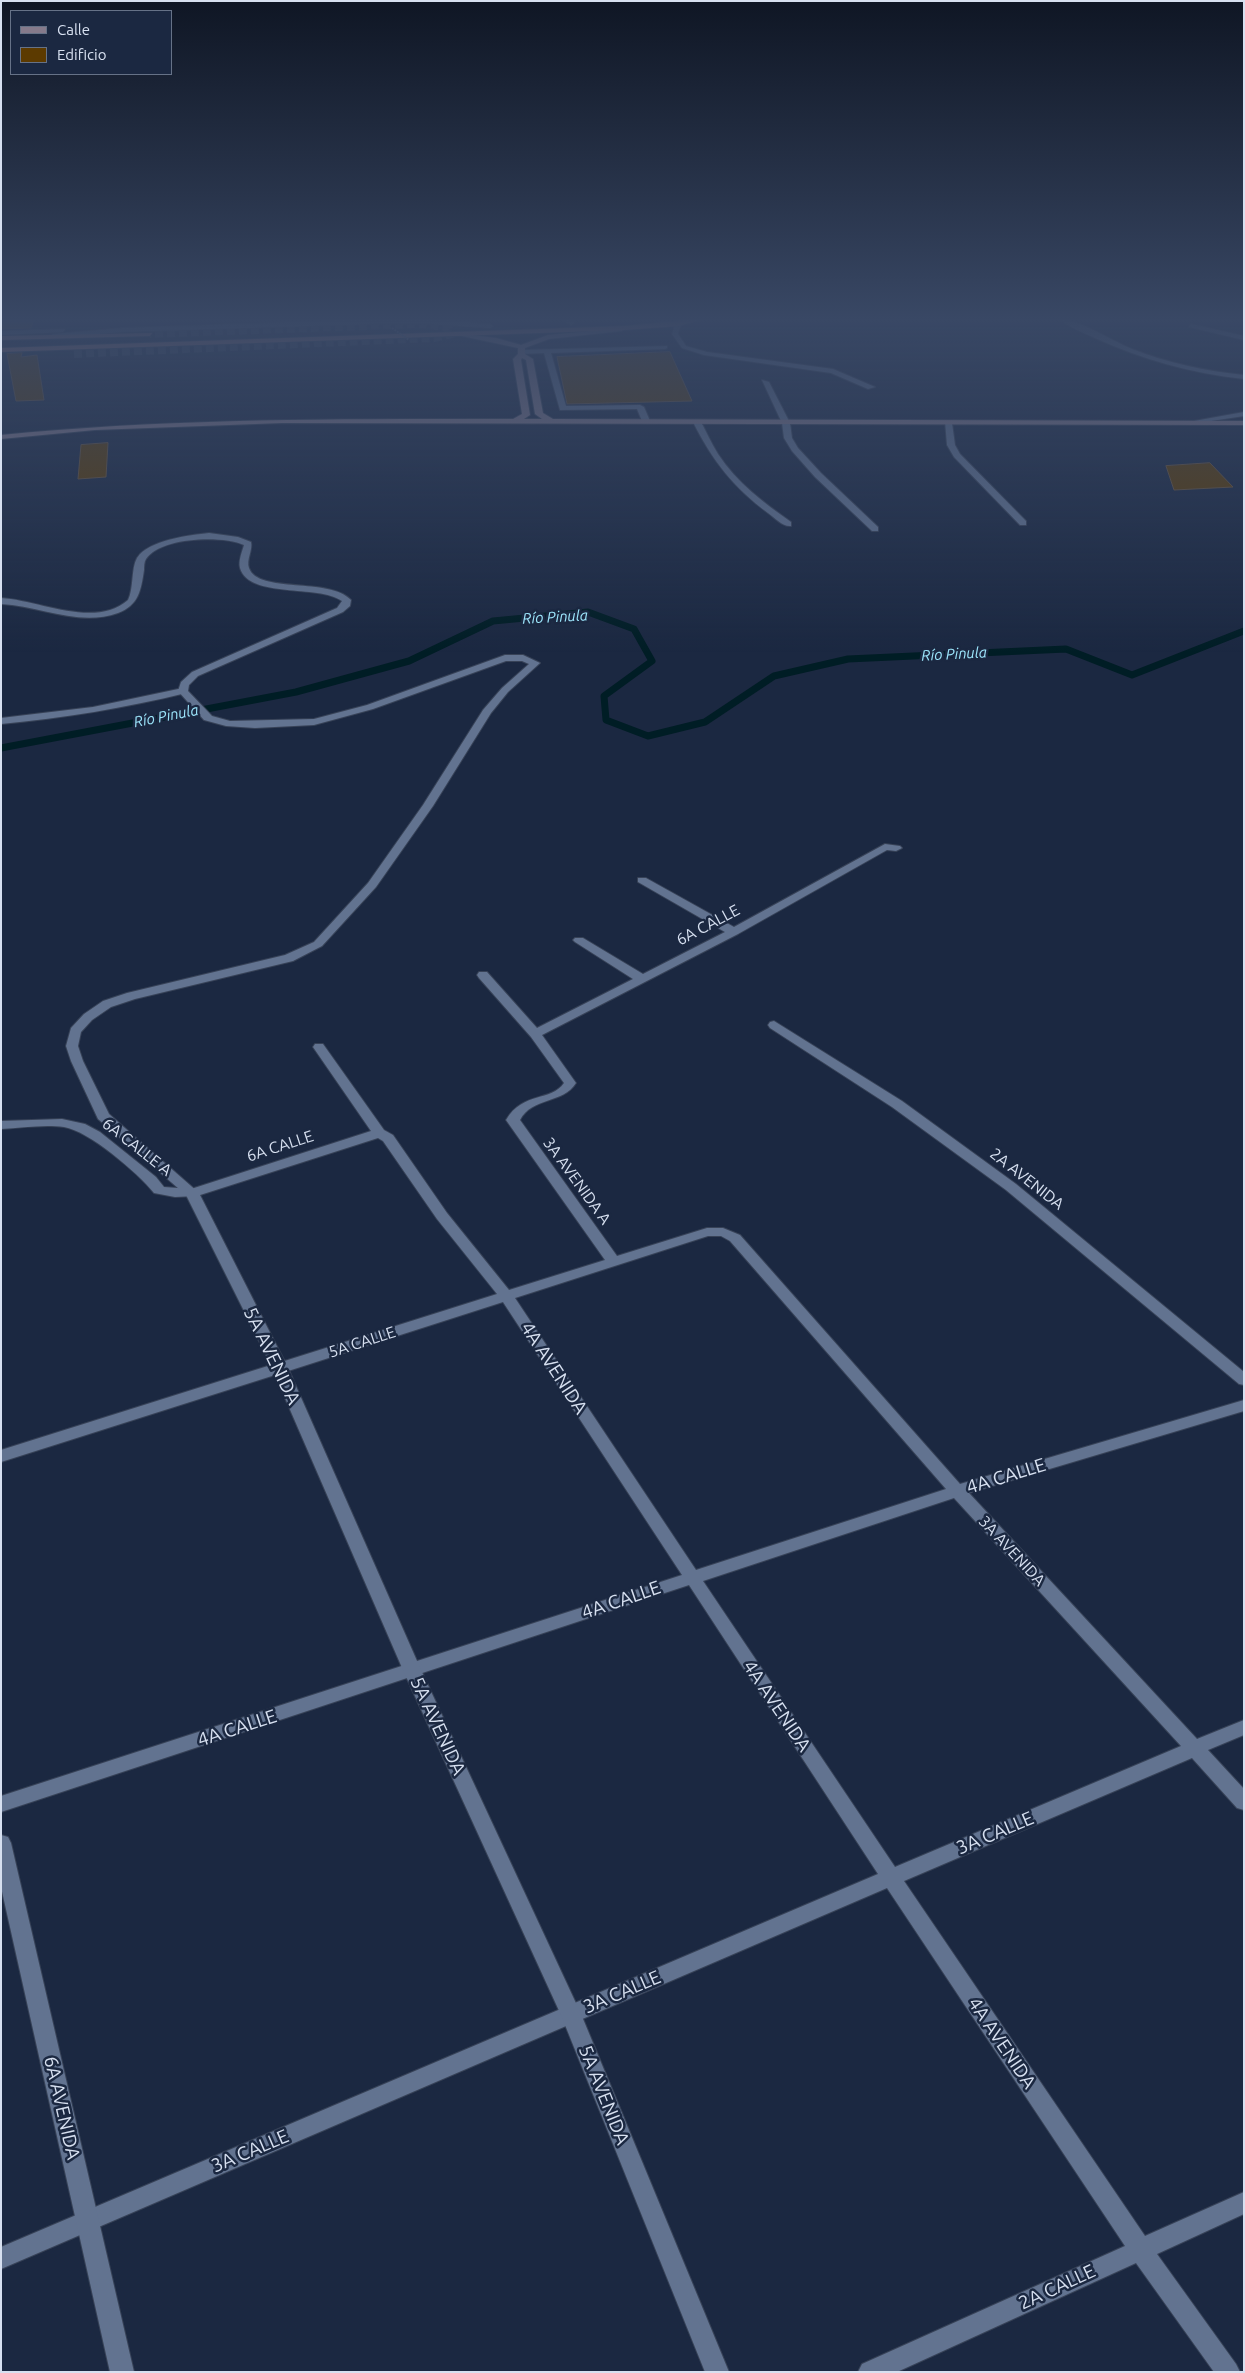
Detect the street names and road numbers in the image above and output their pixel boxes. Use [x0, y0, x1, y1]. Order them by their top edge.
street label: 6A CALLE [673, 900, 743, 950]
street label: 6A CALLE A [98, 1114, 176, 1180]
street label: 6A CALLE [244, 1126, 316, 1166]
street label: 3A AVENIDA A [539, 1134, 615, 1228]
street label: 2A AVENIDA [986, 1144, 1068, 1214]
street label: 5A AVENIDA [239, 1304, 305, 1408]
street label: 4A AVENIDA [516, 1318, 592, 1418]
street label: 5A CALLE [326, 1322, 398, 1362]
street label: 4A CALLE [964, 1453, 1048, 1499]
street label: 3A AVENIDA [975, 1512, 1049, 1590]
street label: 4A CALLE [579, 1576, 663, 1624]
street label: 4A AVENIDA [738, 1656, 816, 1756]
street label: 5A AVENIDA [405, 1673, 471, 1779]
street label: 4A CALLE [195, 1705, 279, 1751]
street label: 3A CALLE [953, 1807, 1037, 1859]
street label: 3A CALLE [580, 1966, 664, 2018]
street label: 4A AVENIDA [963, 1993, 1041, 2093]
street label: 5A AVENIDA [574, 2042, 634, 2148]
street label: 6A AVENIDA [39, 2054, 85, 2162]
street label: 3A CALLE [208, 2125, 292, 2177]
street label: 2A CALLE [1015, 2259, 1099, 2315]

